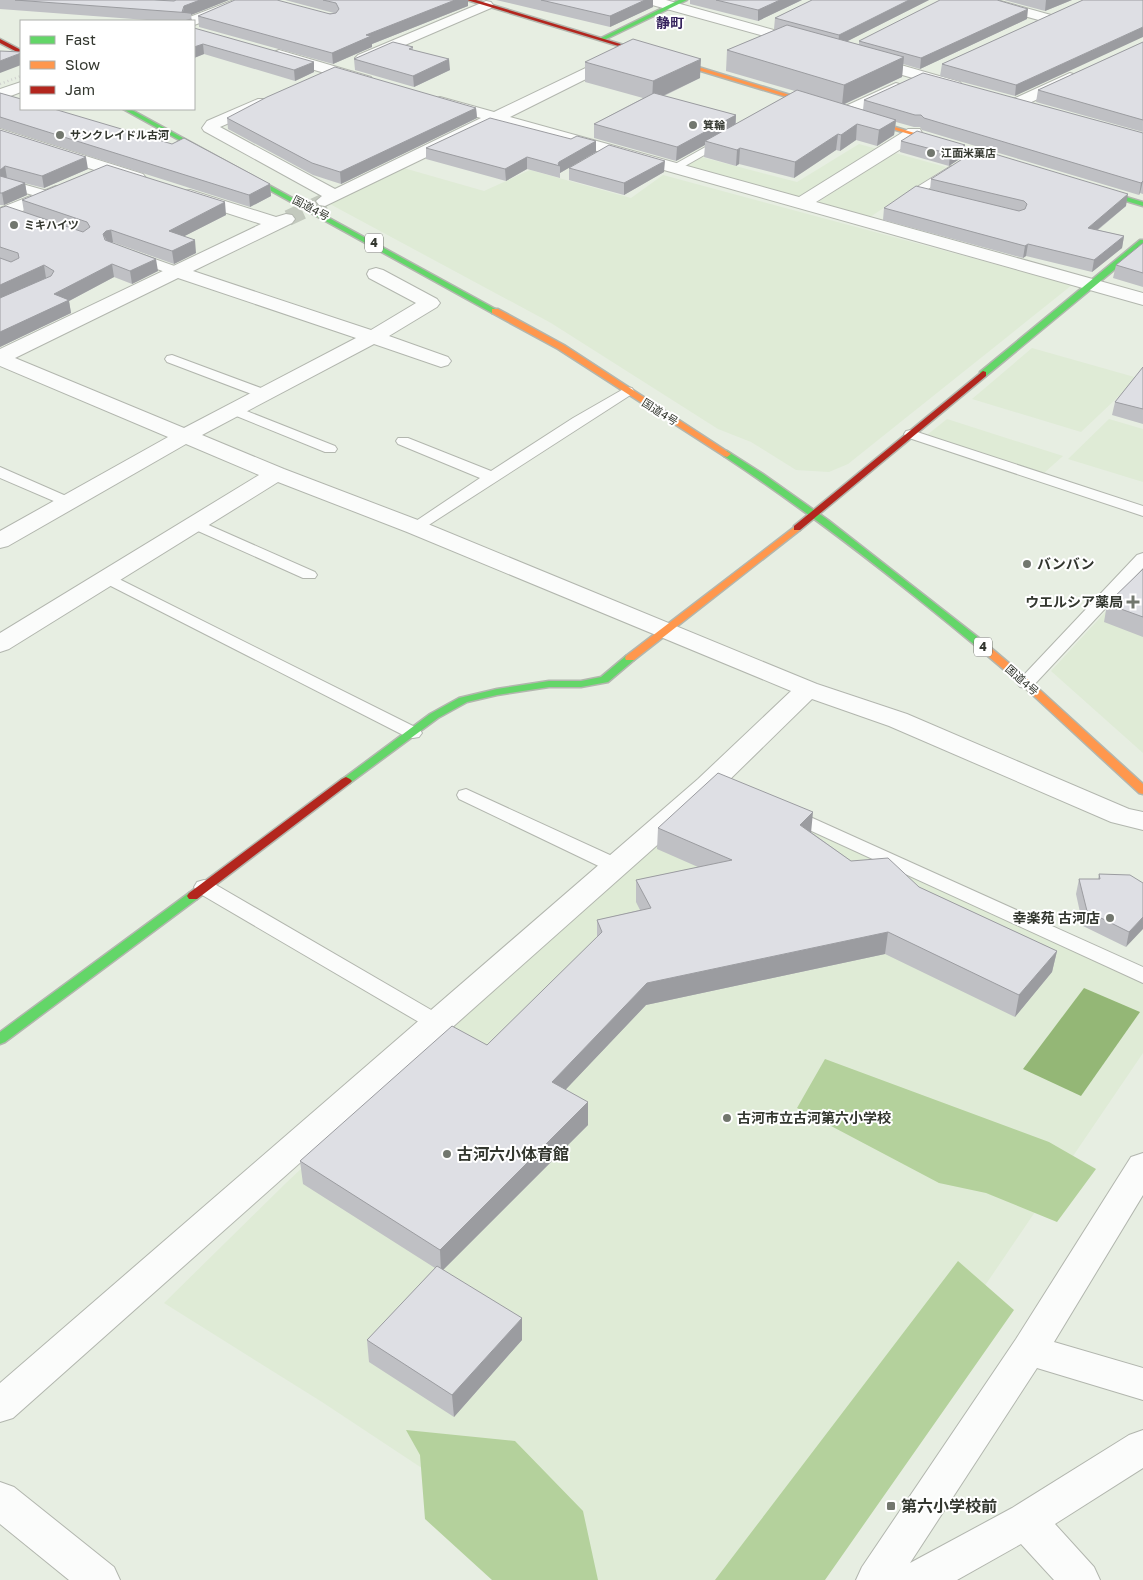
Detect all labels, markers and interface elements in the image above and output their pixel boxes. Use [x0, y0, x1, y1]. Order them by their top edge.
district label: 静町 [656, 14, 684, 31]
legend [20, 20, 195, 110]
text: Fast [65, 30, 96, 48]
text: Slow [65, 55, 100, 73]
text: Jam [65, 80, 95, 98]
place label: 箕輪 [703, 118, 726, 131]
marker: 箕輪 [687, 119, 699, 131]
place label: サンクレイドル古河 [70, 128, 169, 141]
marker: サンクレイドル古河 [54, 129, 66, 141]
place label: 江面米菓店 [941, 146, 996, 159]
marker: 江面米菓店 [925, 147, 937, 159]
street label: 国道4号 [291, 192, 332, 223]
place label: ミキハイツ [24, 218, 79, 231]
marker: ミキハイツ [8, 219, 20, 231]
road number: 4 [365, 234, 383, 252]
street label: 国道4号 [640, 396, 681, 428]
place label: バンバン [1037, 555, 1094, 572]
marker: バンバン [1021, 558, 1033, 570]
place label: ウエルシア薬局 [1025, 593, 1123, 610]
marker: ウエルシア薬局 [1127, 596, 1139, 608]
road number: 4 [974, 638, 992, 656]
street label: 国道4号 [1003, 662, 1042, 698]
place label: 幸楽苑 古河店 [1013, 909, 1100, 926]
marker: 幸楽苑 古河店 [1104, 912, 1116, 924]
place label: 古河市立古河第六小学校 [737, 1109, 891, 1126]
marker: 古河市立古河第六小学校 [721, 1112, 733, 1124]
place label: 古河六小体育館 [457, 1144, 569, 1164]
marker: 古河六小体育館 [441, 1148, 453, 1160]
place label: 第六小学校前 [901, 1496, 997, 1516]
marker: 第六小学校前 [885, 1500, 897, 1512]

